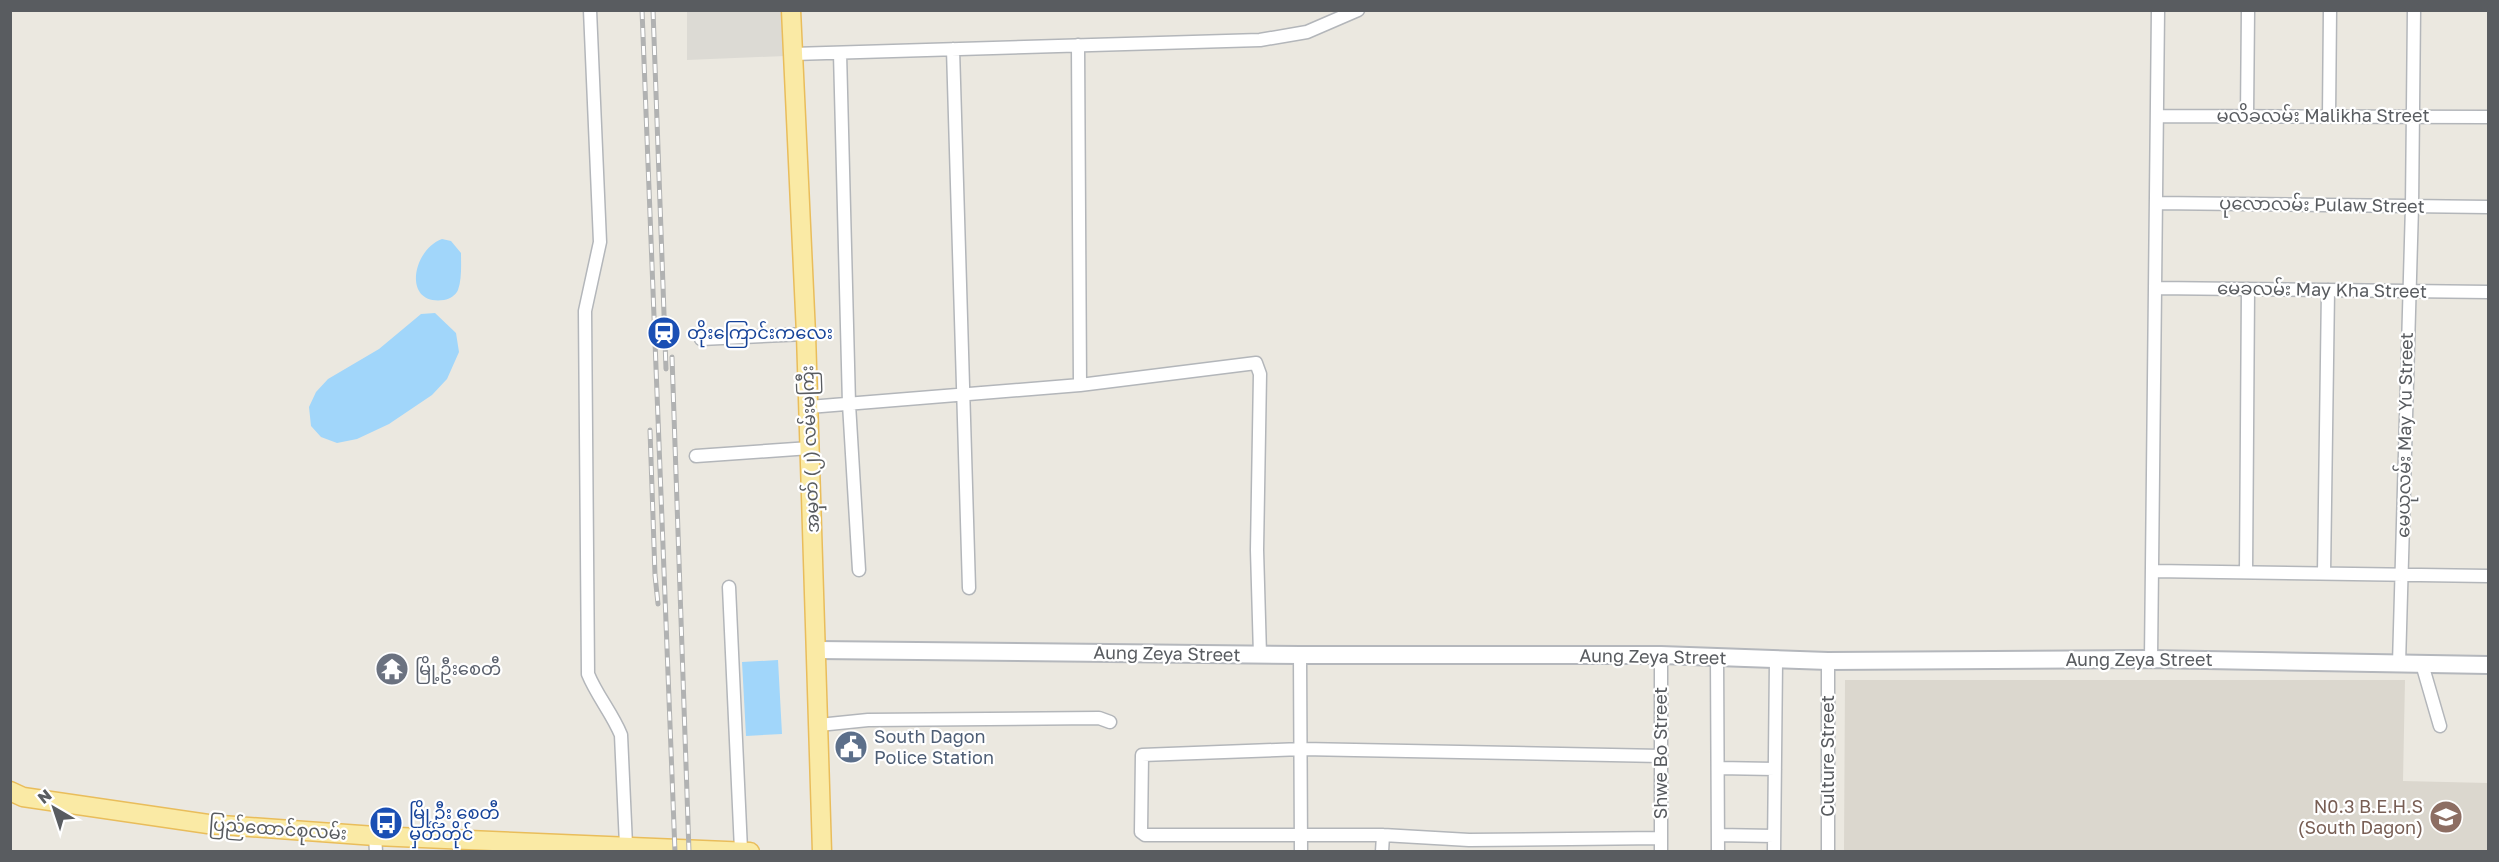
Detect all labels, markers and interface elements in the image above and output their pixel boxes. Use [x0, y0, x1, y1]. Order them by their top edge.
street label: မလိခလမ်း Malikha Street [2216, 102, 2430, 126]
street label: ပုလောလမ်း Pulaw Street [2219, 190, 2425, 222]
street label: မေခလမ်း May Kha Street [2217, 275, 2427, 302]
station icon: တိုးကြောင်းကလေး [646, 315, 682, 351]
place label: တိုးကြောင်းကလေး [687, 319, 833, 348]
street label: မေယုလမ်း May Yu Street [2390, 332, 2422, 538]
street label: အမှတ် (၂) လမ်းမကြီး [793, 365, 828, 533]
street label: Aung Zeya Street [1093, 641, 1241, 665]
street label: Aung Zeya Street [1579, 644, 1727, 668]
street label: Aung Zeya Street [2065, 648, 2213, 670]
temple icon: မြို့ဦးစေတီ [374, 651, 410, 687]
place label: မြို့ဦးစေတီ [415, 655, 501, 684]
street label: Shwe Bo Street [1649, 687, 1671, 819]
street label: Culture Street [1816, 695, 1838, 817]
place label: South Dagon Police Station [874, 725, 994, 768]
public building icon: South Dagon Police Station [833, 729, 869, 765]
north arrow [24, 778, 84, 838]
text: N [34, 785, 56, 808]
place label: N0.3 B.E.H.S (South Dagon) [2298, 795, 2423, 838]
place label: မြို့ဦး စေတီ မှတ်တိုင် [409, 799, 500, 849]
school or university icon: N0.3 B.E.H.S (South Dagon) [2428, 799, 2464, 835]
bus stop icon: မြို့ဦး စေတီ မှတ်တိုင် [368, 805, 404, 841]
street label: ပြည်ထောင်စုလမ်း [208, 811, 348, 849]

